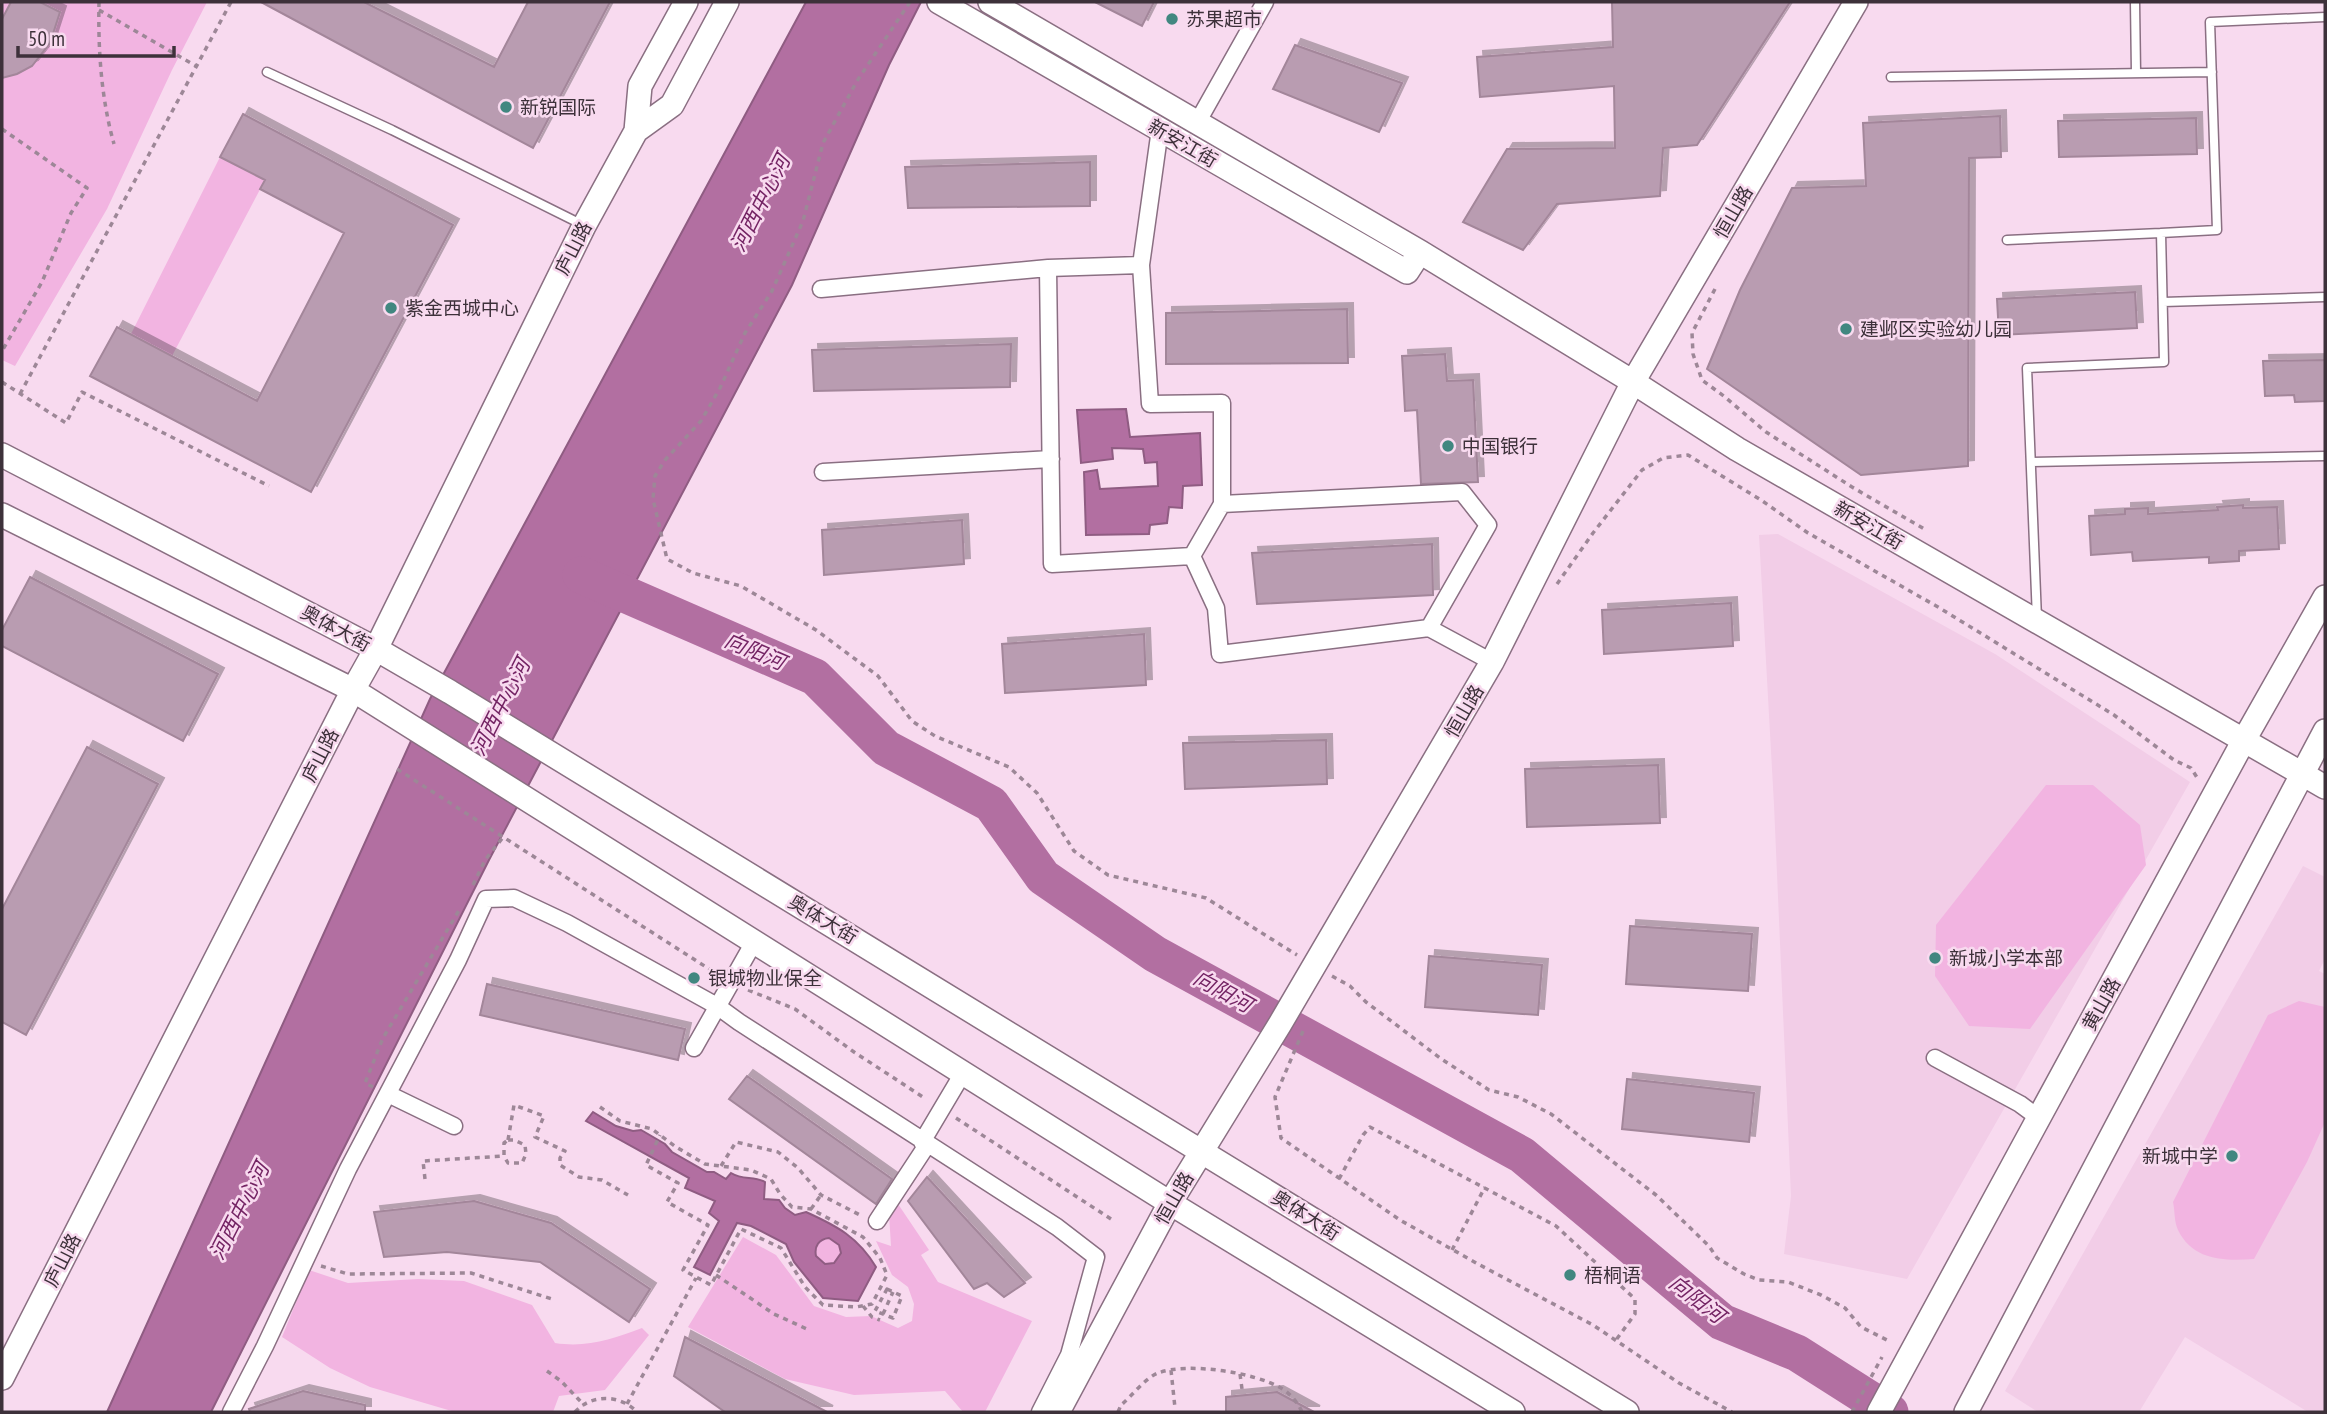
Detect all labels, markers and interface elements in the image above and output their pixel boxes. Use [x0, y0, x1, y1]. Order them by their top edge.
place label: 苏果超市 [1186, 7, 1262, 31]
marker: 苏果超市 [1164, 11, 1180, 27]
scale bar [18, 14, 173, 58]
text: 50 m [28, 25, 65, 52]
place label: 新锐国际 [520, 95, 596, 119]
marker: 新锐国际 [498, 99, 514, 115]
street label: 新安江街 [1144, 114, 1222, 172]
water label: 河西中心河 [724, 147, 798, 256]
street label: 恒山路 [1708, 181, 1758, 243]
street label: 庐山路 [549, 217, 597, 279]
place label: 紫金西城中心 [405, 296, 519, 320]
marker: 紫金西城中心 [383, 300, 399, 316]
place label: 建邺区实验幼儿园 [1860, 317, 2012, 341]
marker: 建邺区实验幼儿园 [1838, 321, 1854, 337]
place label: 中国银行 [1462, 434, 1538, 458]
marker: 中国银行 [1440, 438, 1456, 454]
street label: 新安江街 [1830, 496, 1908, 554]
street label: 奥体大街 [297, 600, 375, 656]
water label: 向阳河 [721, 626, 793, 677]
water label: 河西中心河 [464, 651, 538, 760]
street label: 恒山路 [1439, 680, 1489, 742]
street label: 庐山路 [296, 724, 344, 786]
street label: 奥体大街 [784, 889, 862, 949]
place label: 新城小学本部 [1949, 946, 2063, 970]
marker: 新城小学本部 [1927, 950, 1943, 966]
water label: 向阳河 [1189, 964, 1261, 1020]
place label: 银城物业保全 [708, 966, 822, 990]
marker: 银城物业保全 [686, 970, 702, 986]
street label: 黄山路 [2077, 973, 2125, 1035]
place label: 新城中学 [2142, 1144, 2218, 1168]
marker: 新城中学 [2224, 1148, 2240, 1164]
water label: 河西中心河 [203, 1155, 277, 1264]
street label: 恒山路 [1149, 1167, 1199, 1229]
street label: 奥体大街 [1267, 1185, 1345, 1245]
street label: 庐山路 [38, 1229, 86, 1291]
place label: 梧桐语 [1584, 1263, 1641, 1287]
marker: 梧桐语 [1562, 1267, 1578, 1283]
water label: 向阳河 [1664, 1269, 1733, 1331]

